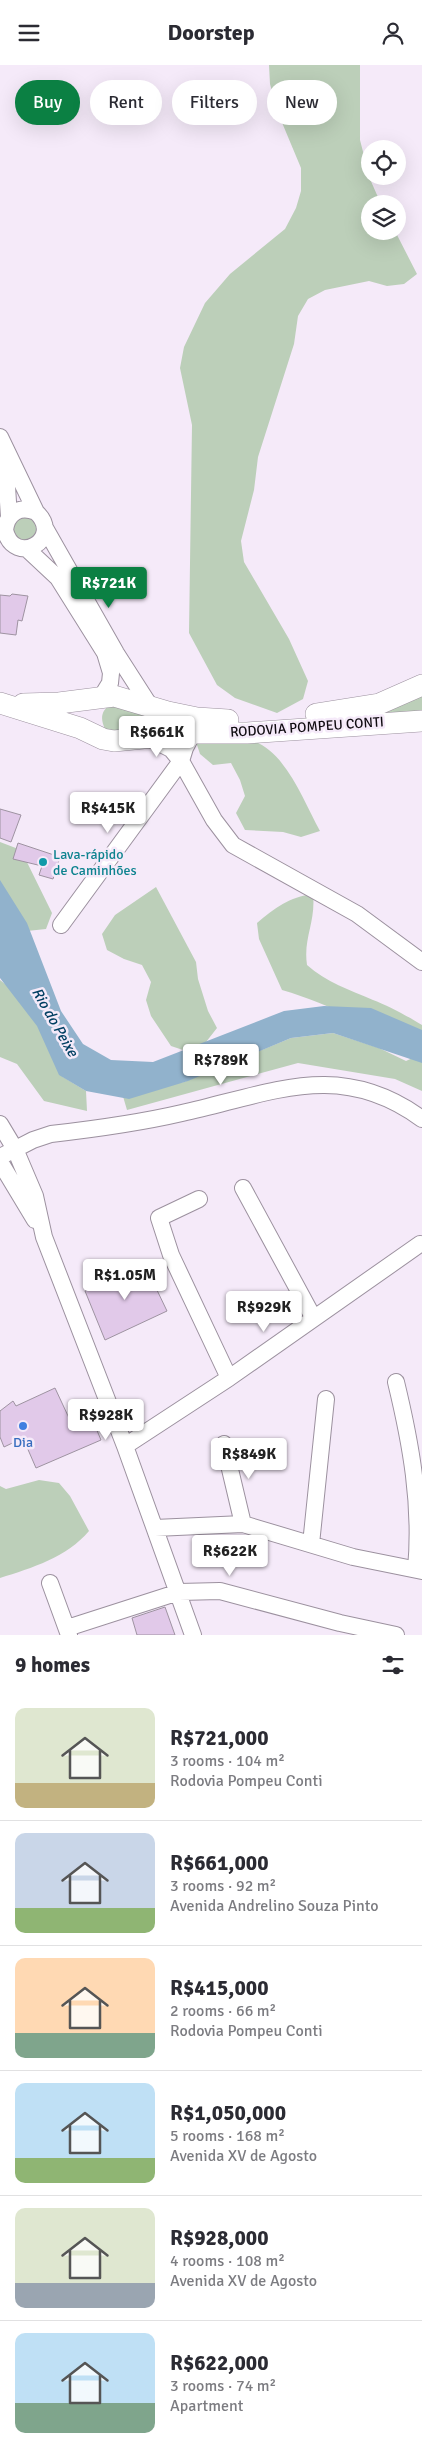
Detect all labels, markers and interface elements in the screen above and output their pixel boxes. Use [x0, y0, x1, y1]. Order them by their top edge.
icon: menu [15, 19, 43, 47]
text: Doorstep [168, 19, 254, 46]
icon: person [379, 19, 407, 47]
chip: Buy [15, 80, 80, 125]
chip: Rent [90, 80, 162, 125]
chip: Filters [172, 80, 257, 125]
chip: New [267, 80, 337, 125]
map controls [361, 140, 406, 240]
button: locate [361, 140, 406, 185]
button: layers [361, 195, 406, 240]
pin: R$721K [68, 567, 150, 609]
text: R$721K [82, 573, 136, 593]
street label: RODOVIA POMPEU CONTI [230, 713, 384, 741]
pin: R$661K [116, 715, 198, 758]
text: R$661K [130, 722, 184, 742]
pin: R$415K [67, 791, 149, 834]
text: R$415K [81, 798, 135, 818]
place label: Lava-rápido de Caminhões [53, 846, 137, 879]
marker: Lava-rápido de Caminhões [37, 856, 49, 868]
water label: Rio do Peixe [28, 984, 83, 1061]
pin: R$789K [180, 1043, 262, 1086]
text: R$789K [194, 1050, 248, 1070]
pin: R$1.05M [79, 1259, 171, 1301]
text: R$1.05M [94, 1265, 156, 1285]
pin: R$929K [223, 1291, 305, 1333]
text: R$929K [237, 1297, 291, 1317]
pin: R$928K [65, 1399, 147, 1441]
text: R$928K [79, 1405, 133, 1425]
marker: Dia [17, 1420, 29, 1432]
place label: Dia [13, 1434, 33, 1451]
pin: R$849K [208, 1437, 290, 1480]
text: R$849K [222, 1444, 276, 1464]
pin: R$622K [189, 1535, 271, 1577]
text: R$622K [203, 1541, 257, 1561]
icon: filters [379, 1651, 407, 1679]
text: 9 homes [15, 1652, 90, 1678]
text: R$721,000 [170, 1725, 269, 1751]
icon: home [55, 1728, 115, 1788]
text: 3 rooms · 104 m² [170, 1751, 285, 1771]
text: Rodovia Pompeu Conti [170, 1771, 323, 1791]
text: R$661,000 [170, 1850, 269, 1876]
icon: home [55, 1853, 115, 1913]
text: 3 rooms · 92 m² [170, 1876, 276, 1896]
text: Avenida Andrelino Souza Pinto [170, 1896, 379, 1916]
text: R$415,000 [170, 1975, 269, 2001]
icon: home [55, 1978, 115, 2038]
text: 2 rooms · 66 m² [170, 2001, 276, 2021]
text: Rodovia Pompeu Conti [170, 2021, 323, 2041]
text: R$1,050,000 [170, 2100, 286, 2126]
icon: home [55, 2103, 115, 2163]
text: 5 rooms · 168 m² [170, 2126, 285, 2146]
text: Avenida XV de Agosto [170, 2146, 317, 2166]
text: R$928,000 [170, 2225, 269, 2251]
icon: home [55, 2228, 115, 2288]
text: 4 rooms · 108 m² [170, 2251, 285, 2271]
text: Avenida XV de Agosto [170, 2271, 317, 2291]
text: R$622,000 [170, 2350, 269, 2376]
icon: home [55, 2353, 115, 2413]
text: 3 rooms · 74 m² [170, 2376, 276, 2396]
text: Apartment [170, 2396, 243, 2416]

